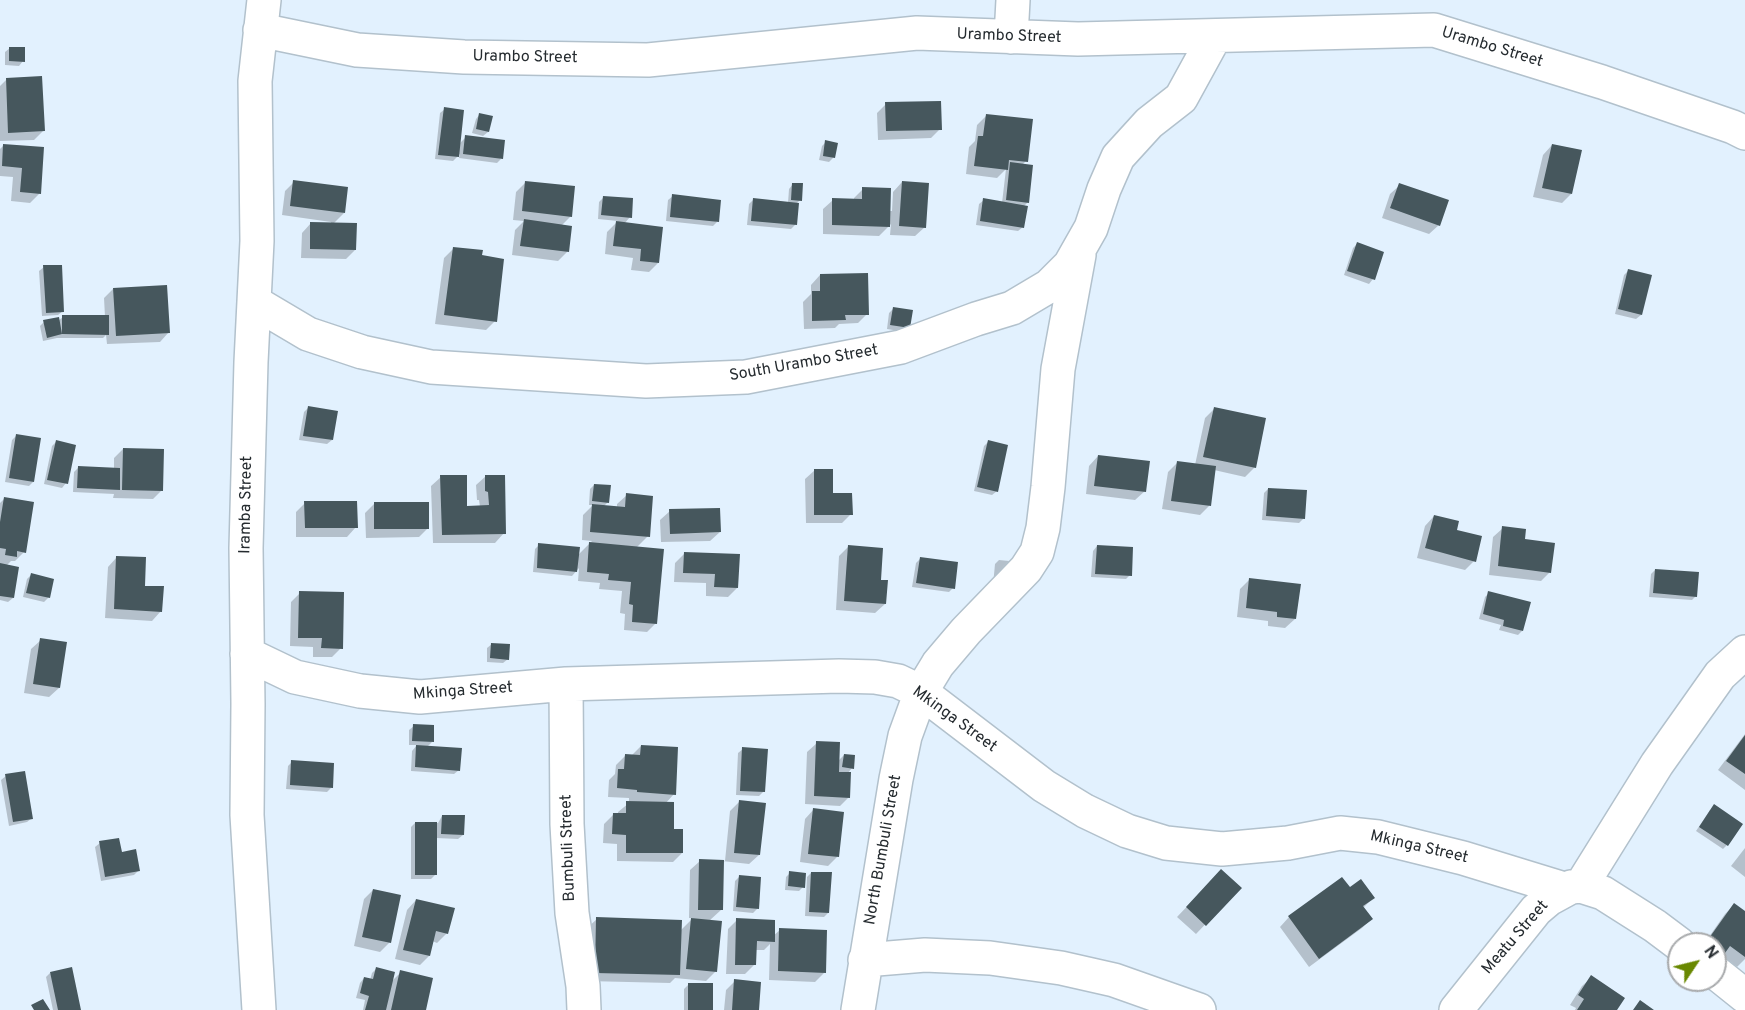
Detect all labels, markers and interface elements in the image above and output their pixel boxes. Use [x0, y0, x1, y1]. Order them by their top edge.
street label: Urambo Street [1439, 23, 1545, 73]
street label: Urambo Street [956, 26, 1062, 48]
street label: Urambo Street [472, 47, 578, 69]
street label: South Urambo Street [728, 341, 880, 387]
street label: Iramba Street [237, 456, 257, 554]
street label: Mkinga Street [412, 679, 514, 705]
street label: Mkinga Street [908, 683, 1000, 757]
street label: North Bumbuli Street [861, 773, 907, 927]
street label: Bumbuli Street [558, 794, 580, 902]
street label: Mkinga Street [1368, 827, 1470, 869]
street label: Meatu Street [1479, 897, 1553, 979]
north arrow [1667, 932, 1727, 992]
text: N [1699, 942, 1722, 963]

